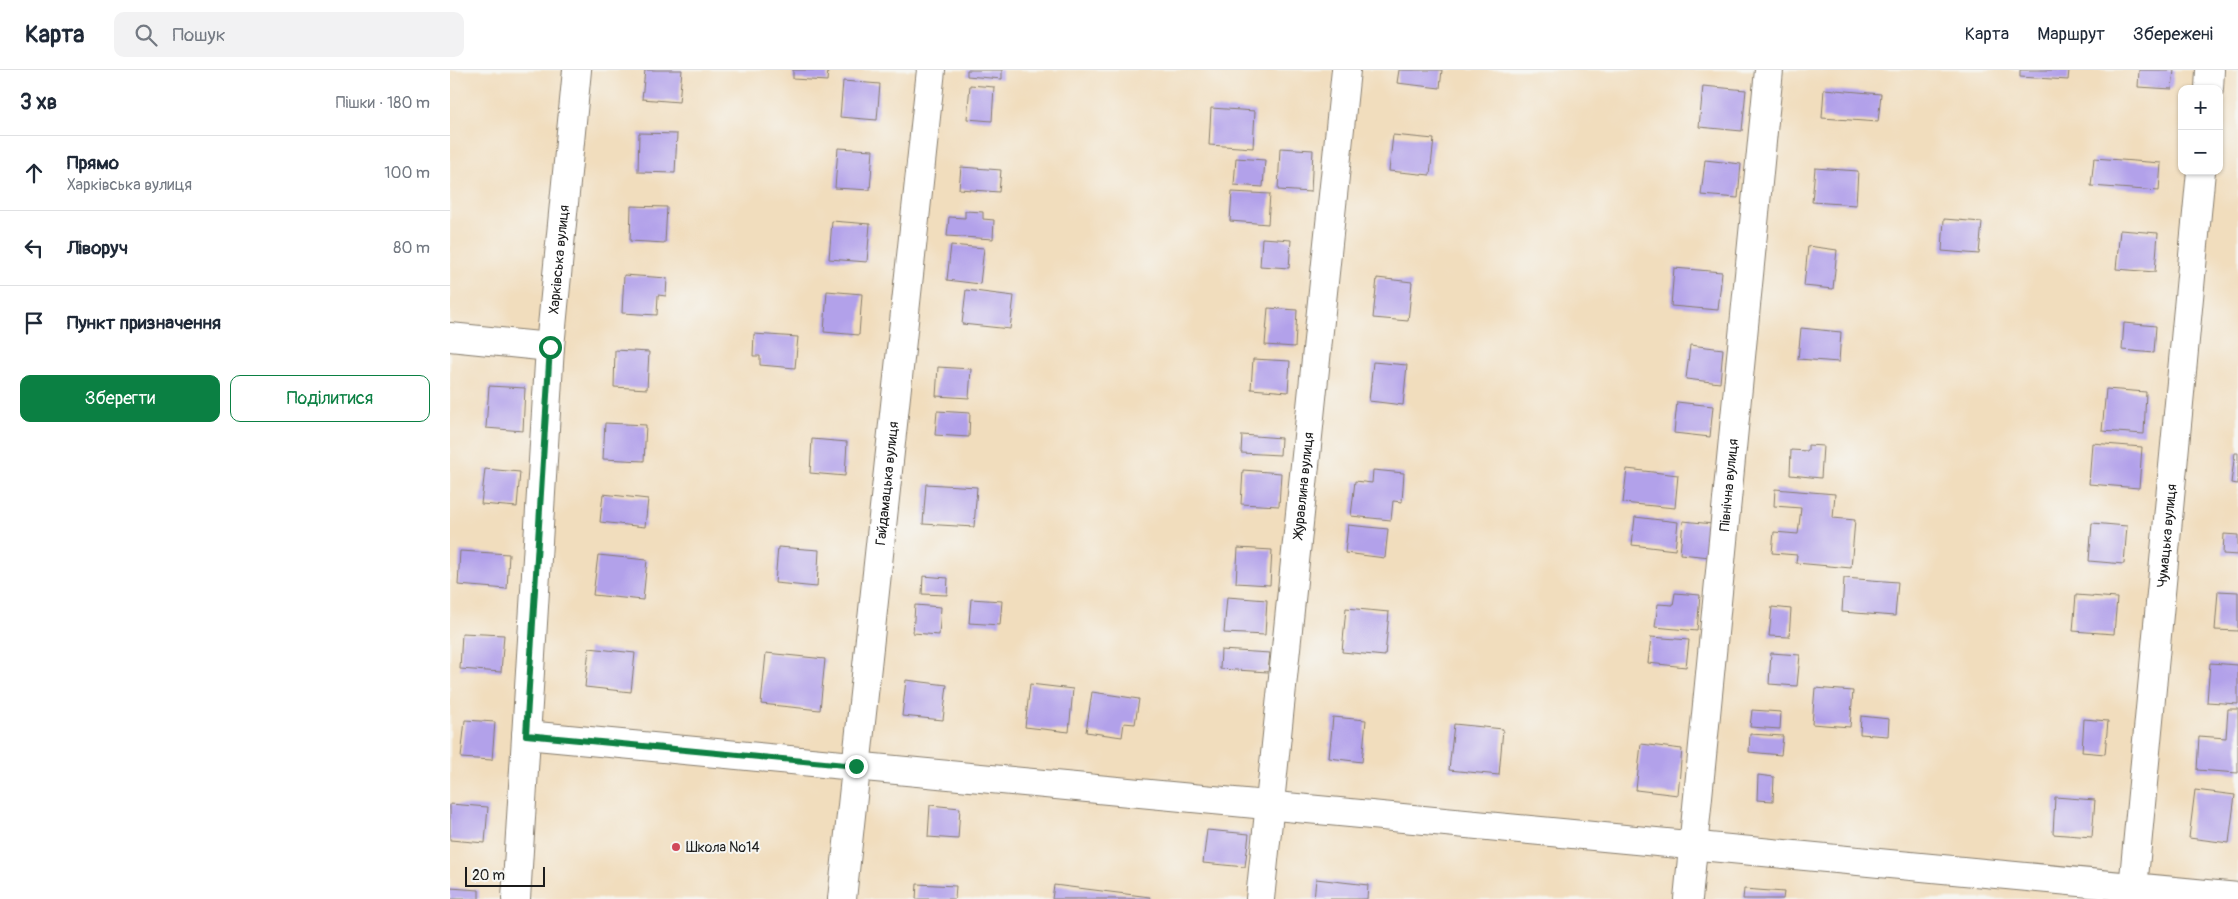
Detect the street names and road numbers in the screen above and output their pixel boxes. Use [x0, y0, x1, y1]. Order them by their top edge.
street label: Харківська вулиця [545, 204, 572, 315]
street label: Гайдамацька вулиця [872, 421, 902, 546]
street label: Журавлина вулиця [1289, 431, 1317, 541]
street label: Північна вулиця [1715, 438, 1741, 532]
street label: Чумацька вулиця [2153, 483, 2180, 588]

